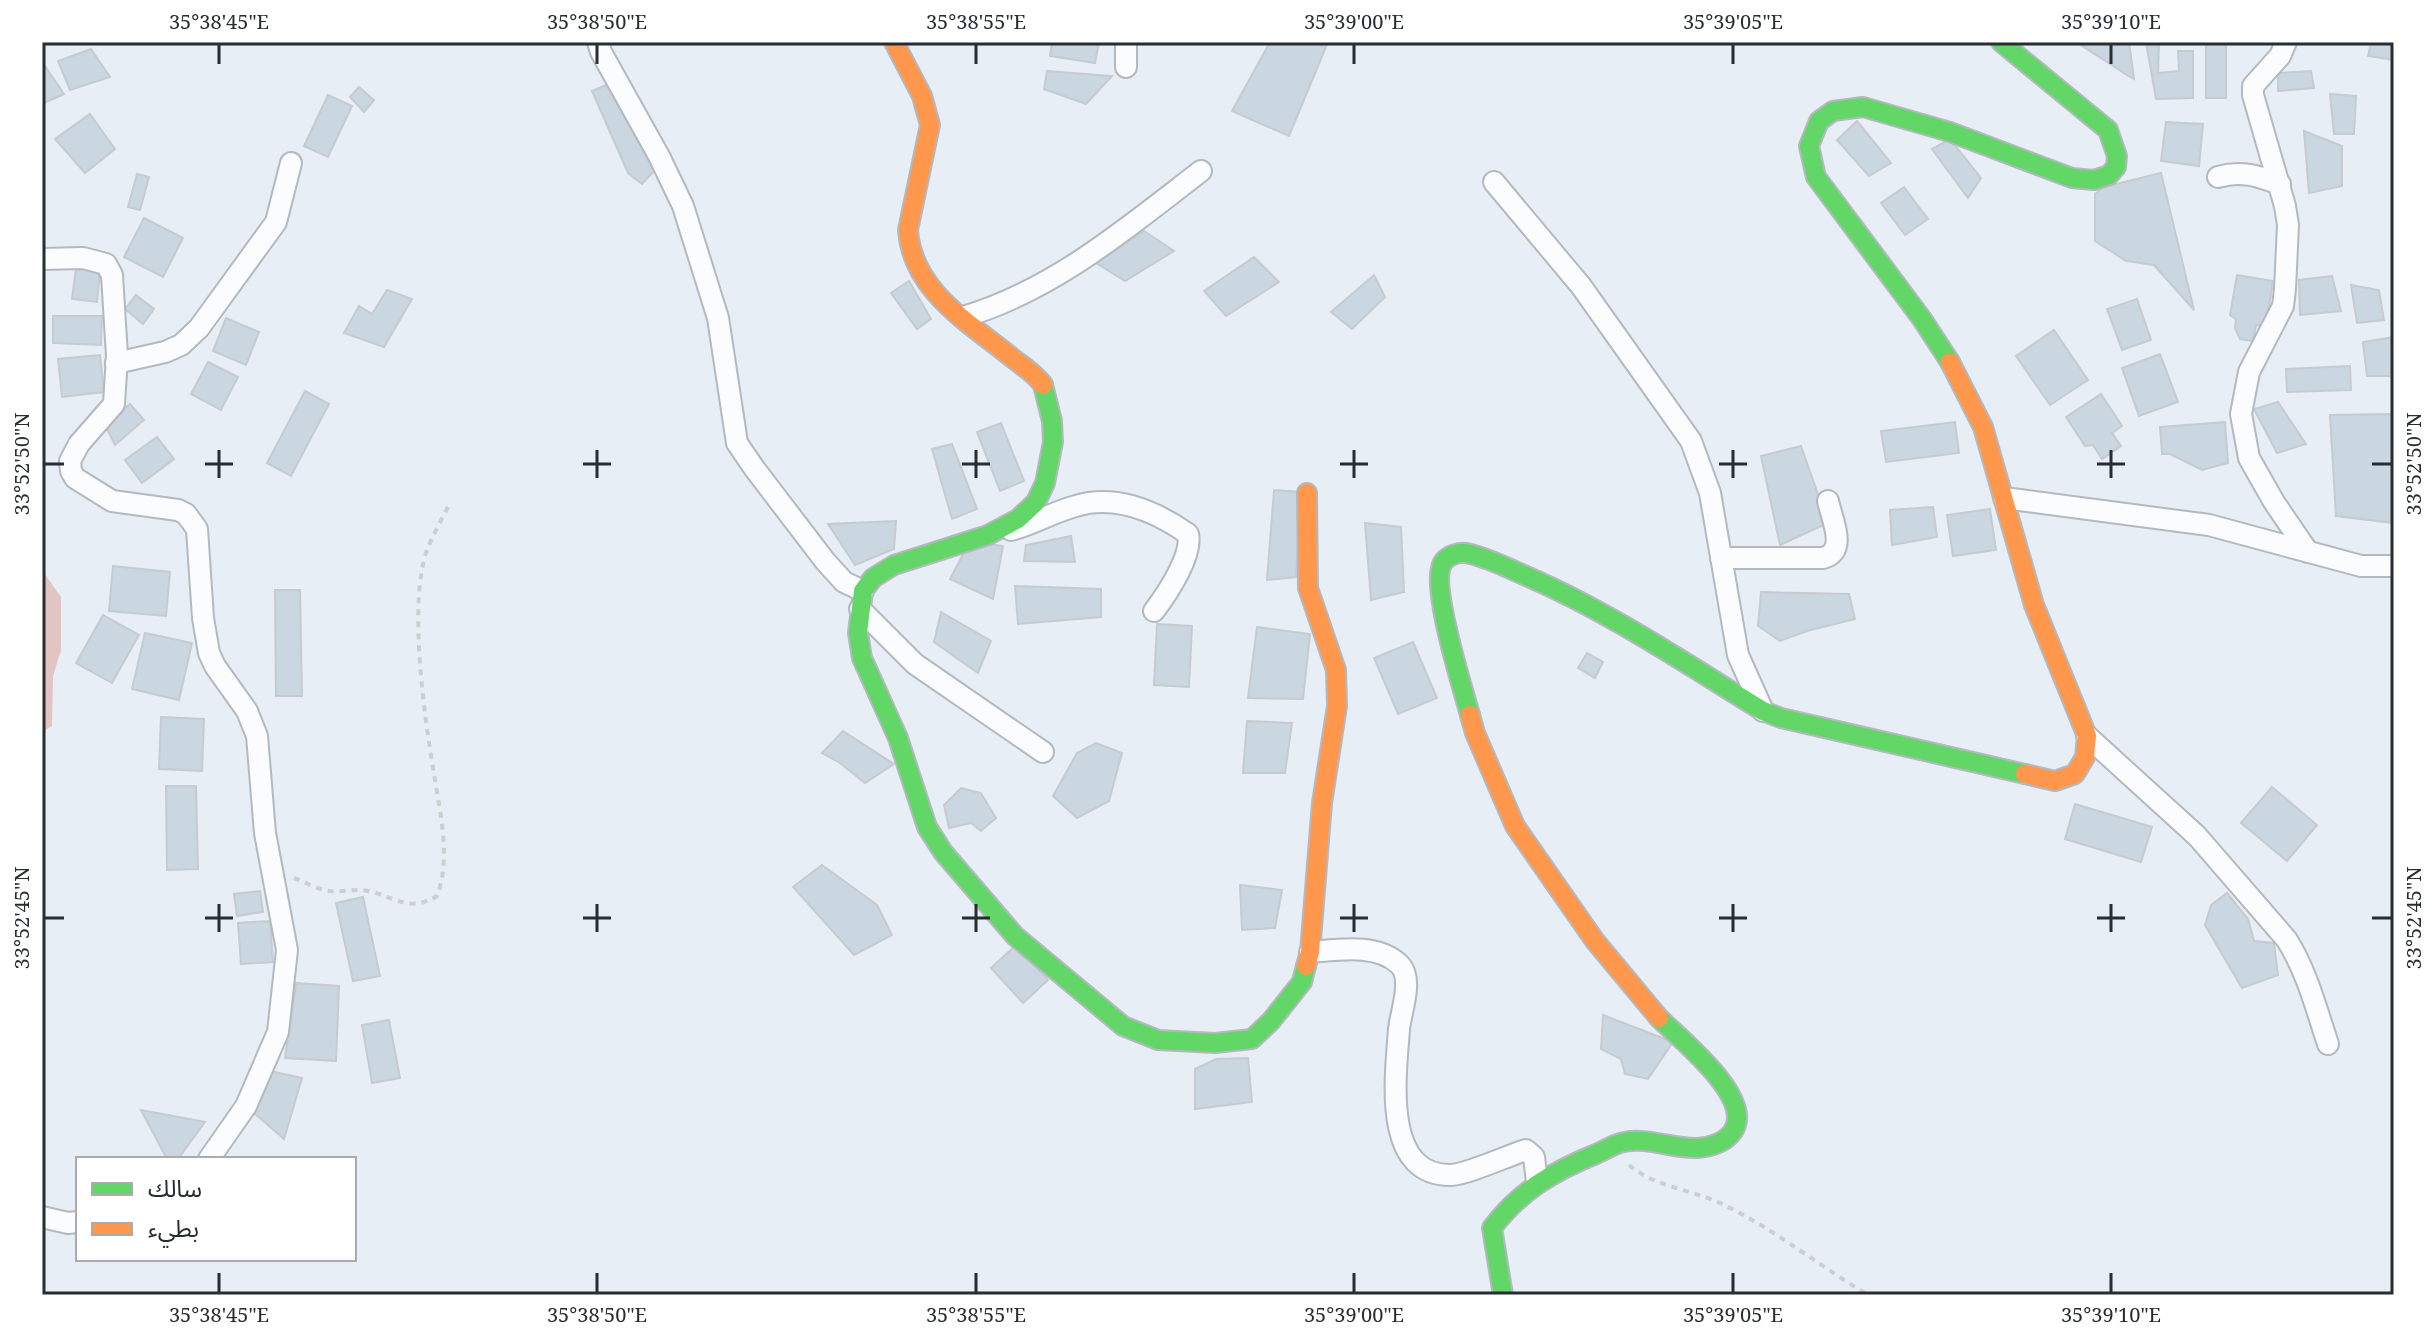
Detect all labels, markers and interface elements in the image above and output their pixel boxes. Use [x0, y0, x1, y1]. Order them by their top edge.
text: 35°38'45"E [169, 8, 269, 35]
text: 35°38'50"E [547, 8, 647, 35]
text: 35°38'55"E [926, 8, 1026, 35]
text: 35°39'00"E [1304, 8, 1404, 35]
text: 35°39'05"E [1683, 8, 1783, 35]
text: 35°39'10"E [2061, 8, 2161, 35]
text: 33°52'50"N [8, 413, 35, 515]
text: 33°52'50"N [2400, 413, 2427, 515]
text: 33°52'45"N [8, 867, 35, 969]
text: 33°52'45"N [2400, 867, 2427, 969]
legend [76, 1157, 356, 1261]
text: سالك [148, 1171, 202, 1204]
text: بطيء [148, 1211, 199, 1248]
text: 35°38'45"E [169, 1301, 269, 1328]
text: 35°38'50"E [547, 1301, 647, 1328]
text: 35°38'55"E [926, 1301, 1026, 1328]
text: 35°39'00"E [1304, 1301, 1404, 1328]
text: 35°39'05"E [1683, 1301, 1783, 1328]
text: 35°39'10"E [2061, 1301, 2161, 1328]

